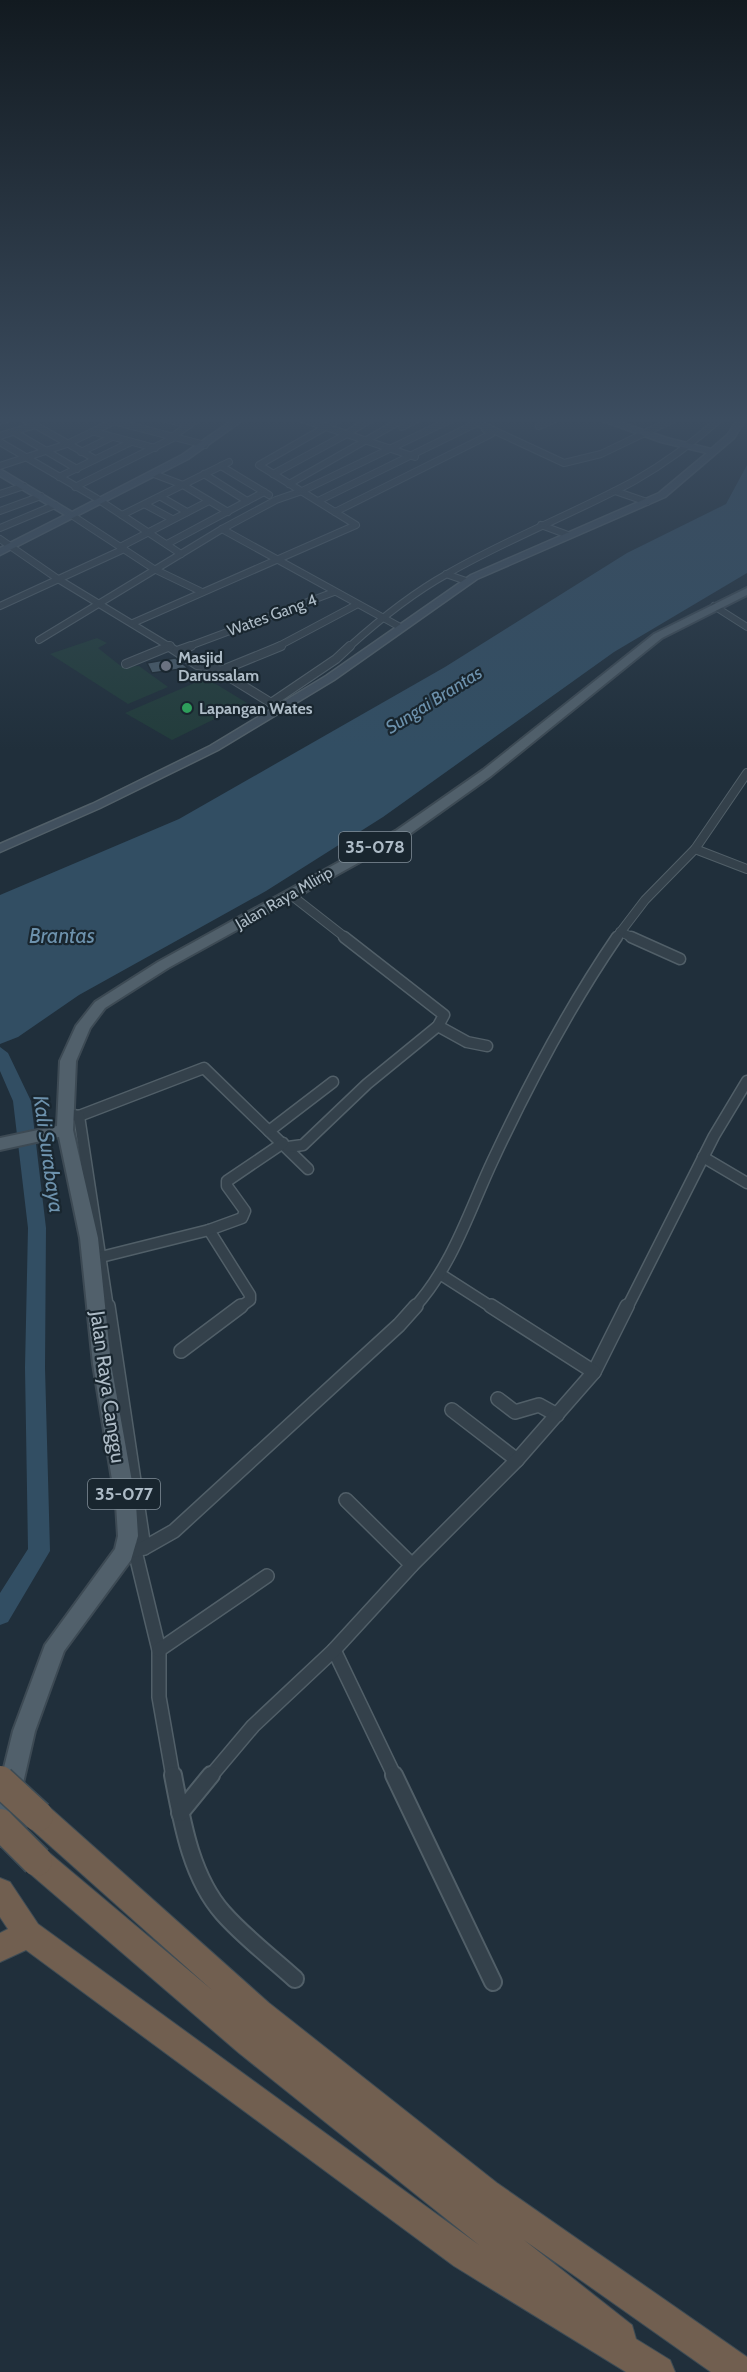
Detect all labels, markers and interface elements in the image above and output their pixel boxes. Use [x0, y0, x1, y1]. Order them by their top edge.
street label: Wates Gang 4 [225, 590, 319, 640]
place label: Masjid Darussalam [178, 648, 259, 685]
marker: Masjid Darussalam [159, 659, 173, 673]
water label: Sungai Brantas [382, 662, 486, 738]
place label: Lapangan Wates [199, 699, 313, 718]
marker: Lapangan Wates [180, 701, 194, 715]
road number: 35-078 [339, 832, 411, 862]
street label: Jalan Raya Mlirip [231, 862, 336, 934]
water label: Brantas [29, 923, 95, 948]
water label: Kali Surabaya [28, 1094, 70, 1214]
street label: Jalan Raya Canggu [85, 1308, 131, 1465]
road number: 35-077 [88, 1479, 160, 1509]

